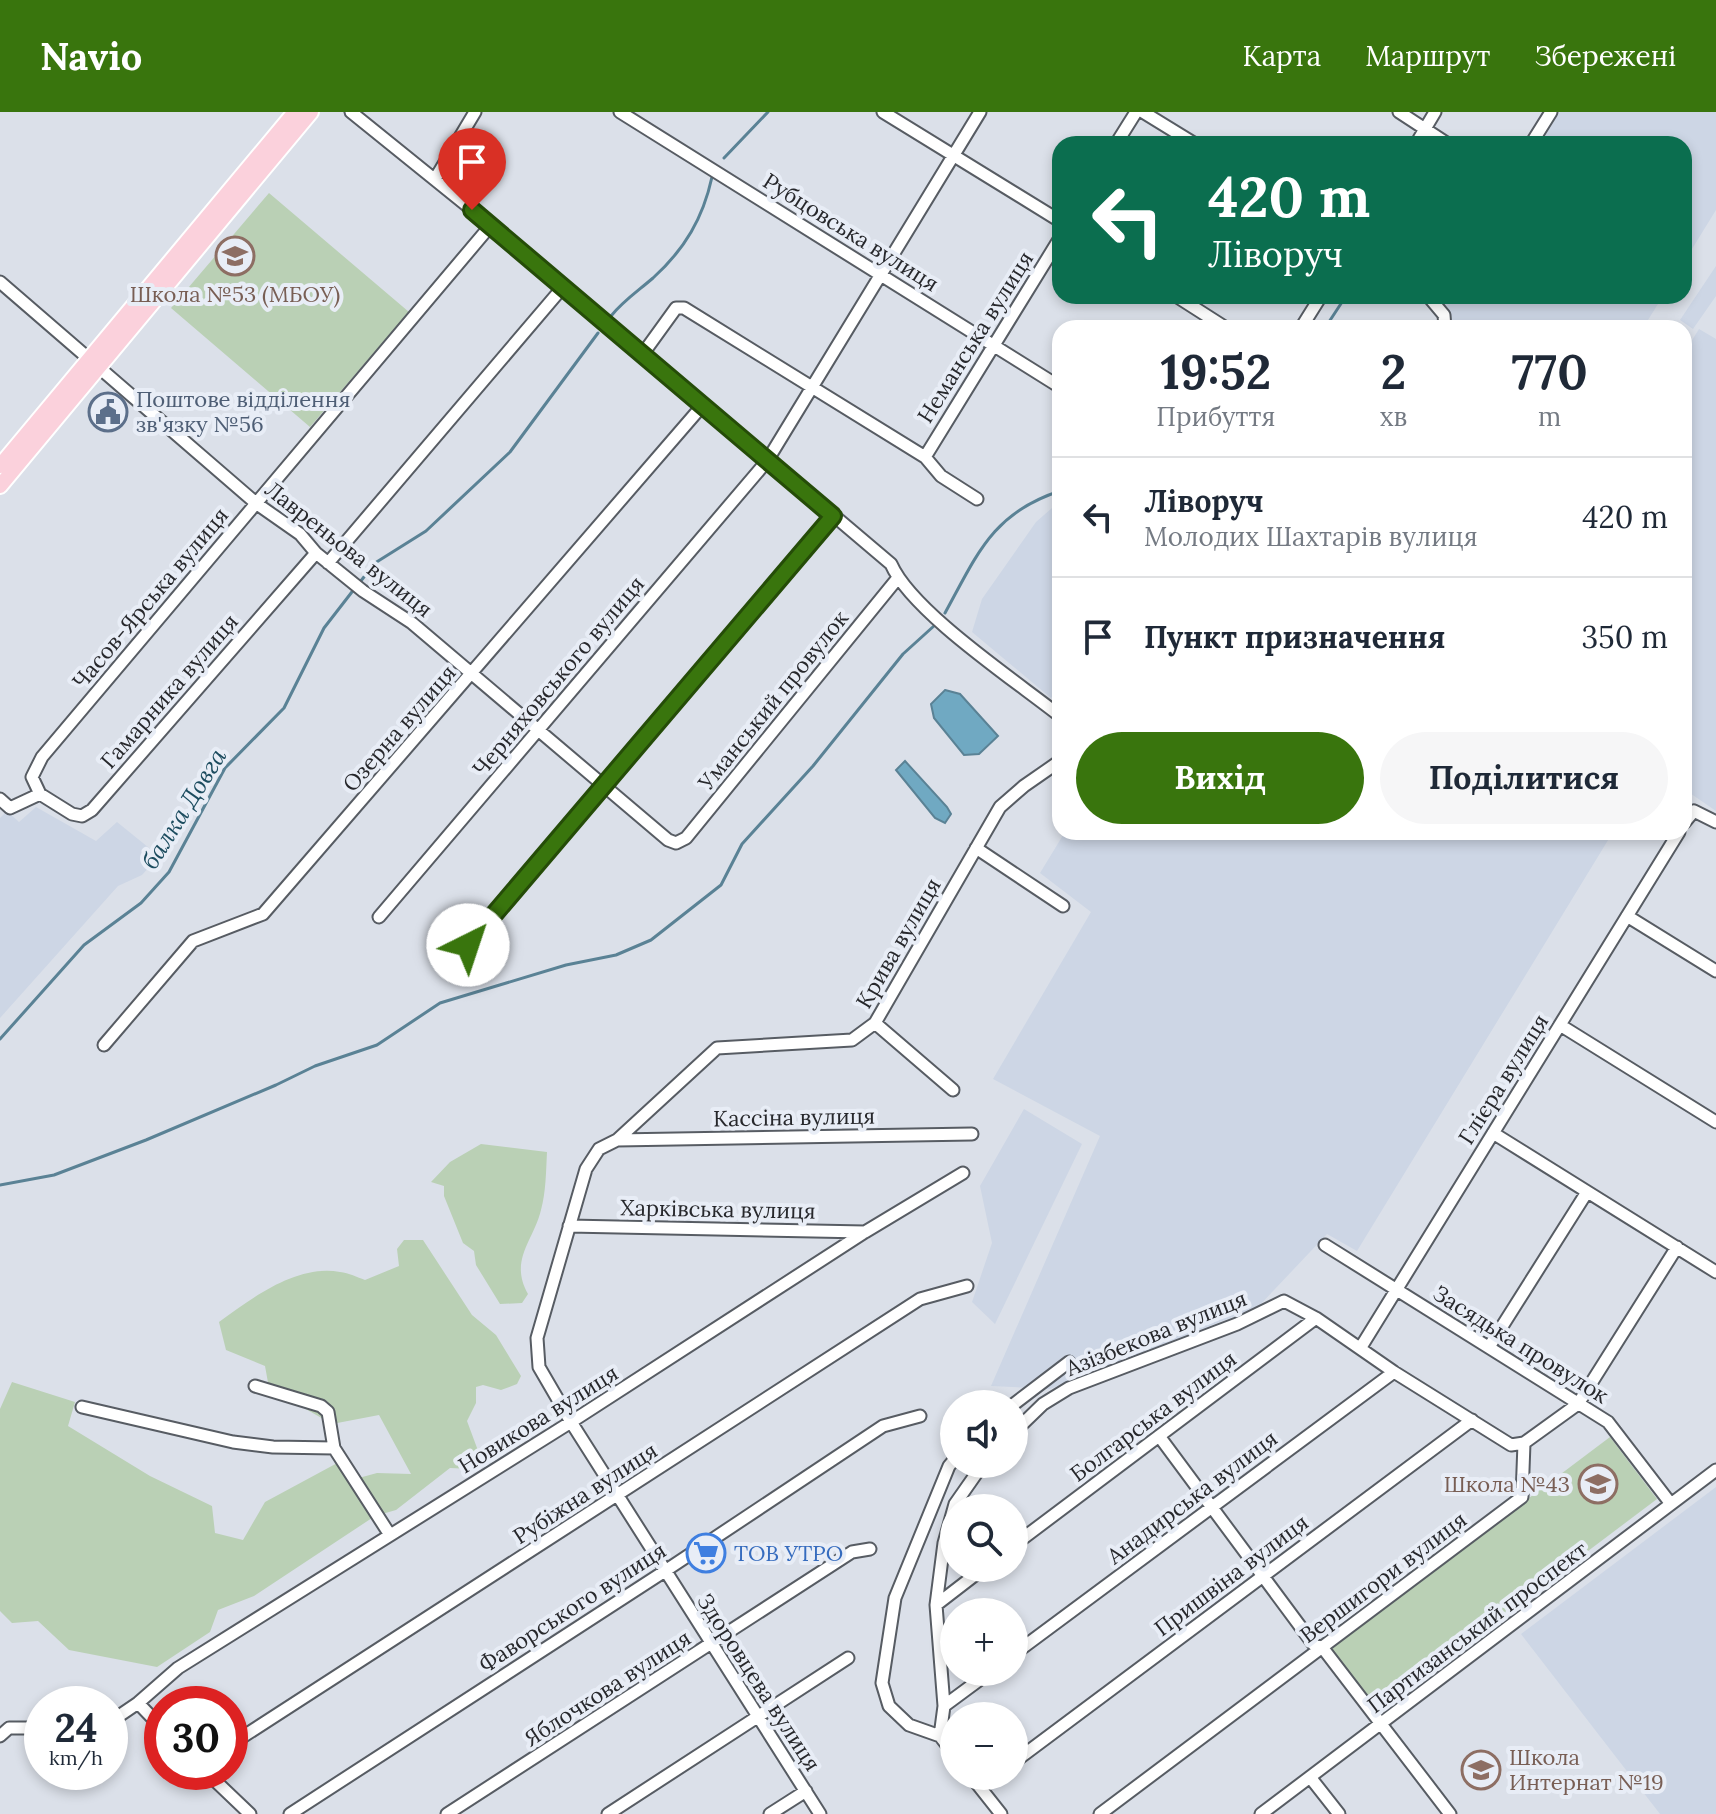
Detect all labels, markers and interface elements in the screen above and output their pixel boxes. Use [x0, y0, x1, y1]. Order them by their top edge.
text: Navio [40, 32, 142, 80]
text: Карта [1243, 38, 1321, 74]
text: Маршрут [1365, 38, 1490, 74]
text: Збережені [1534, 38, 1676, 74]
pin [438, 128, 506, 210]
icon: arrive [450, 140, 494, 184]
text: 420 m [1208, 161, 1370, 232]
street label: Рубцовська вулиця [758, 167, 944, 297]
icon: left [1076, 168, 1180, 272]
text: Ліворуч [1208, 231, 1343, 277]
school or university icon: Школа №53 (МБОУ) [214, 235, 256, 277]
street label: Неманська вулиця [911, 246, 1039, 428]
place label: Школа №53 (МБОУ) [130, 280, 340, 308]
text: 19:52 [1161, 341, 1271, 402]
text: 2 [1381, 341, 1406, 402]
text: 770 [1511, 341, 1588, 402]
place label: Поштове відділення зв'язку №56 [136, 385, 350, 438]
public building icon: Поштове відділення зв'язку №56 [87, 391, 129, 433]
text: Прибуття [1156, 400, 1275, 433]
text: хв [1380, 400, 1407, 433]
text: m [1538, 400, 1561, 433]
street label: Лавреньова вулиця [260, 475, 438, 623]
text: Ліворуч [1144, 482, 1264, 520]
icon: left [1076, 495, 1120, 539]
text: 420 m [1582, 498, 1668, 536]
street label: Часов-Ярська вулиця [66, 502, 234, 694]
text: Молодих Шахтарів вулиця [1144, 520, 1478, 553]
street label: Черняховського вулиця [466, 570, 650, 782]
street label: Уманський провулок [691, 604, 854, 796]
street label: Гамарника вулиця [94, 608, 244, 774]
icon: arrive [1076, 615, 1120, 659]
text: Пункт призначення [1144, 618, 1446, 656]
text: 350 m [1582, 618, 1668, 656]
street label: Озерна вулиця [336, 659, 462, 797]
button: Вихід [1076, 732, 1364, 824]
button: Поділитися [1380, 732, 1668, 824]
water label: балка Довга [134, 742, 233, 875]
street label: Крива вулиця [849, 873, 947, 1013]
position arrow [426, 903, 510, 987]
street label: Глієра вулиця [1452, 1009, 1554, 1149]
street label: Кассіна вулиця [713, 1102, 875, 1132]
street label: Харківська вулиця [620, 1193, 816, 1225]
street label: Засядька провулок [1428, 1279, 1614, 1409]
street label: Азізбекова вулиця [1061, 1284, 1251, 1382]
street label: Болгарська вулиця [1064, 1344, 1242, 1488]
street label: Новикова вулиця [453, 1359, 623, 1479]
map controls [940, 1390, 1028, 1790]
button: sound [940, 1390, 1028, 1478]
street label: Анадирська вулиця [1101, 1424, 1283, 1571]
street label: Рубіжна вулиця [508, 1436, 662, 1550]
school or university icon: Школа №43 [1577, 1463, 1619, 1505]
place label: Школа №43 [1444, 1470, 1570, 1498]
button: search [940, 1494, 1028, 1582]
street label: Вершигори вулиця [1294, 1505, 1472, 1649]
street label: Пришвіна вулиця [1148, 1508, 1314, 1642]
supermarket icon: ТОВ УТРО [685, 1532, 727, 1574]
street label: Партизанський проспект [1361, 1535, 1593, 1719]
street label: Фаворського вулиця [473, 1536, 671, 1678]
place label: ТОВ УТРО [734, 1539, 843, 1567]
street label: Здоровцева вулиця [691, 1588, 827, 1776]
button: + [940, 1598, 1028, 1686]
street label: Яблочкова вулиця [518, 1624, 696, 1752]
speed limit sign: 30 [144, 1686, 248, 1790]
text: 24 [54, 1702, 98, 1753]
button: − [940, 1702, 1028, 1790]
place label: Школа Интернат №19 [1509, 1743, 1664, 1796]
text: km/h [49, 1745, 103, 1770]
school or university icon: Школа Интернат №19 [1460, 1749, 1502, 1791]

